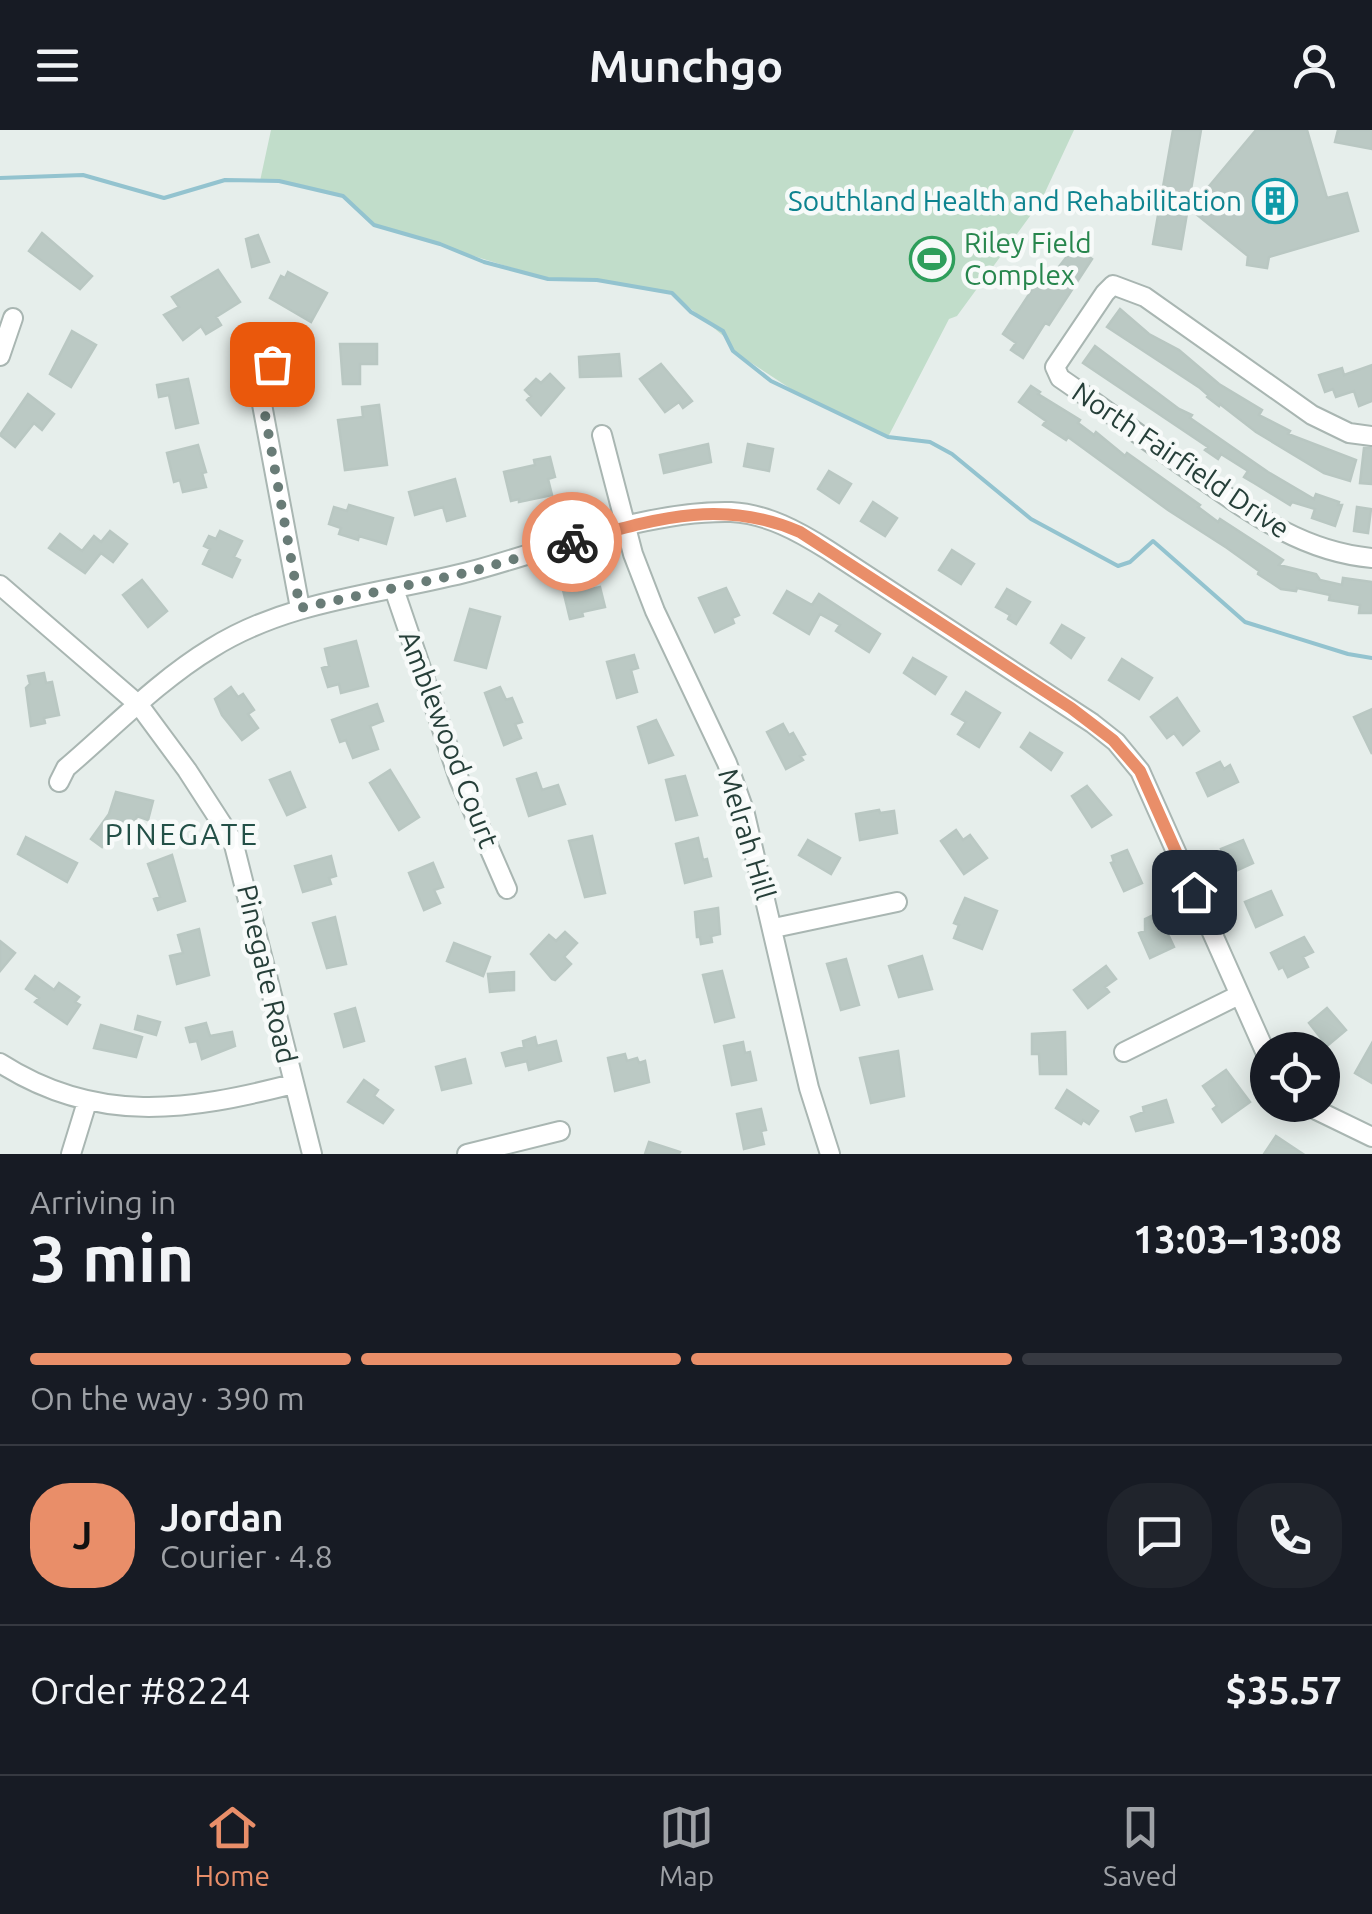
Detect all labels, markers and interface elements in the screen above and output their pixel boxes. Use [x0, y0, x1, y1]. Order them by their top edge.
icon: menu [30, 38, 85, 93]
icon: person [1287, 38, 1342, 93]
text: Munchgo [589, 40, 783, 91]
building icon: Southland Health and Rehabilitation [1252, 178, 1298, 224]
place label: Southland Health and Rehabilitation [788, 185, 1242, 216]
place label: Riley Field Complex [964, 227, 1092, 290]
sports icon: Riley Field Complex [909, 236, 955, 282]
pin [230, 322, 315, 407]
icon: bag [245, 337, 300, 392]
street label: North Fairfield Drive [1067, 375, 1296, 544]
courier [522, 492, 622, 592]
icon: bike [545, 515, 600, 570]
street label: Amblewood Court [394, 626, 505, 852]
street label: Melrah Hill [713, 765, 782, 903]
district label: PINEGATE [105, 817, 259, 851]
pin [1152, 850, 1237, 935]
icon: home [1167, 865, 1222, 920]
street label: Pinegate Road [232, 881, 303, 1066]
map controls [1250, 1032, 1340, 1122]
button: locate [1250, 1032, 1340, 1122]
text: Arriving in [30, 1184, 176, 1220]
text: 13:03–13:08 [1133, 1218, 1342, 1260]
text: 3 min [30, 1221, 194, 1294]
text: On the way · 390 m [30, 1380, 305, 1416]
button: chat [1107, 1483, 1212, 1588]
button: phone [1237, 1483, 1342, 1588]
text: Jordan [160, 1496, 284, 1538]
text: J [73, 1514, 92, 1556]
text: Courier · 4.8 [160, 1538, 333, 1574]
text: Order #8224 [30, 1669, 251, 1711]
text: $35.57 [1225, 1669, 1342, 1711]
tab: Home [194, 1800, 270, 1891]
tab: Map [659, 1800, 714, 1891]
tab: Saved [1103, 1800, 1178, 1891]

